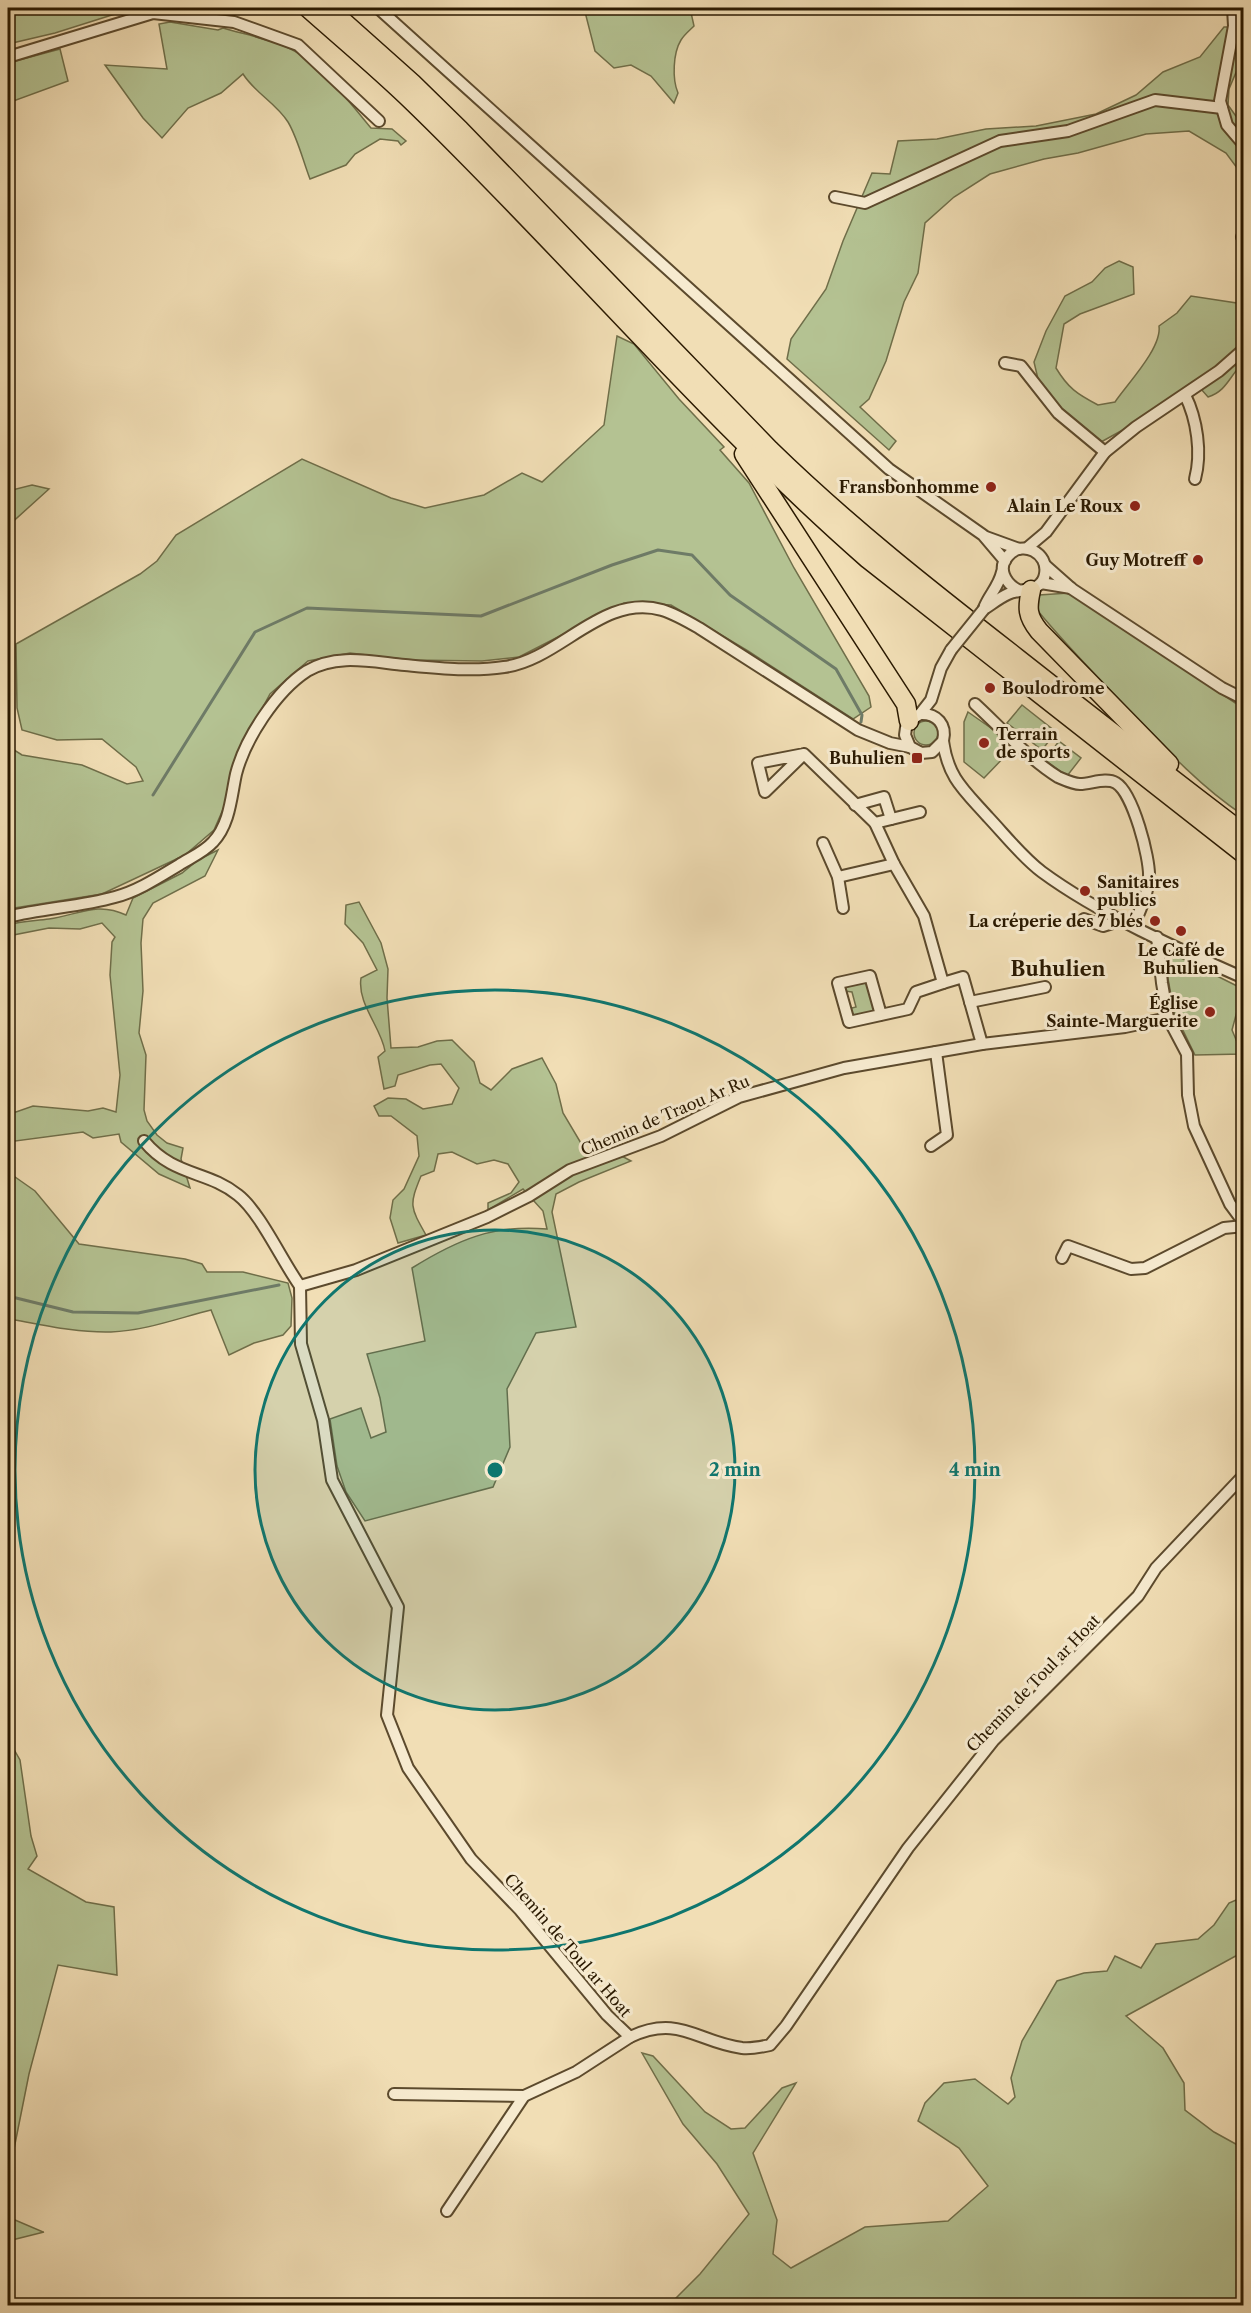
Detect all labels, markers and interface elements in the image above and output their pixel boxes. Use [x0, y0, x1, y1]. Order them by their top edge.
place label: Fransbonhomme [839, 477, 979, 497]
marker: Fransbonhomme [984, 480, 998, 494]
place label: Alain Le Roux [1006, 496, 1124, 516]
marker: Alain Le Roux [1128, 499, 1142, 513]
place label: Guy Motreff [1085, 550, 1188, 570]
marker: Guy Motreff [1191, 553, 1205, 567]
place label: Boulodrome [1002, 678, 1105, 698]
marker: Boulodrome [983, 681, 997, 695]
place label: Terrain de sports [996, 724, 1070, 762]
marker: Terrain de sports [977, 736, 991, 750]
place label: Buhulien [829, 748, 905, 768]
marker: Buhulien [910, 751, 924, 765]
place label: Sanitaires publics [1097, 872, 1179, 910]
marker: Sanitaires publics [1078, 884, 1092, 898]
place label: La créperie des 7 blés [968, 911, 1143, 931]
marker: La créperie des 7 blés [1148, 914, 1162, 928]
marker: Le Café de Buhulien [1174, 924, 1188, 938]
place label: Le Café de Buhulien [1137, 940, 1225, 978]
district label: Buhulien [1011, 957, 1106, 981]
place label: Église Sainte-Marguerite [1046, 993, 1198, 1031]
marker: Église Sainte-Marguerite [1203, 1005, 1217, 1019]
street label: Chemin de Traou Ar Ru [578, 1070, 753, 1160]
text: 2 min [709, 1459, 762, 1481]
text: 4 min [949, 1459, 1002, 1481]
centre of rings [485, 1460, 505, 1480]
street label: Chemin de Toul ar Hoat [962, 1610, 1104, 1756]
street label: Chemin de Toul ar Hoat [500, 1869, 636, 2021]

